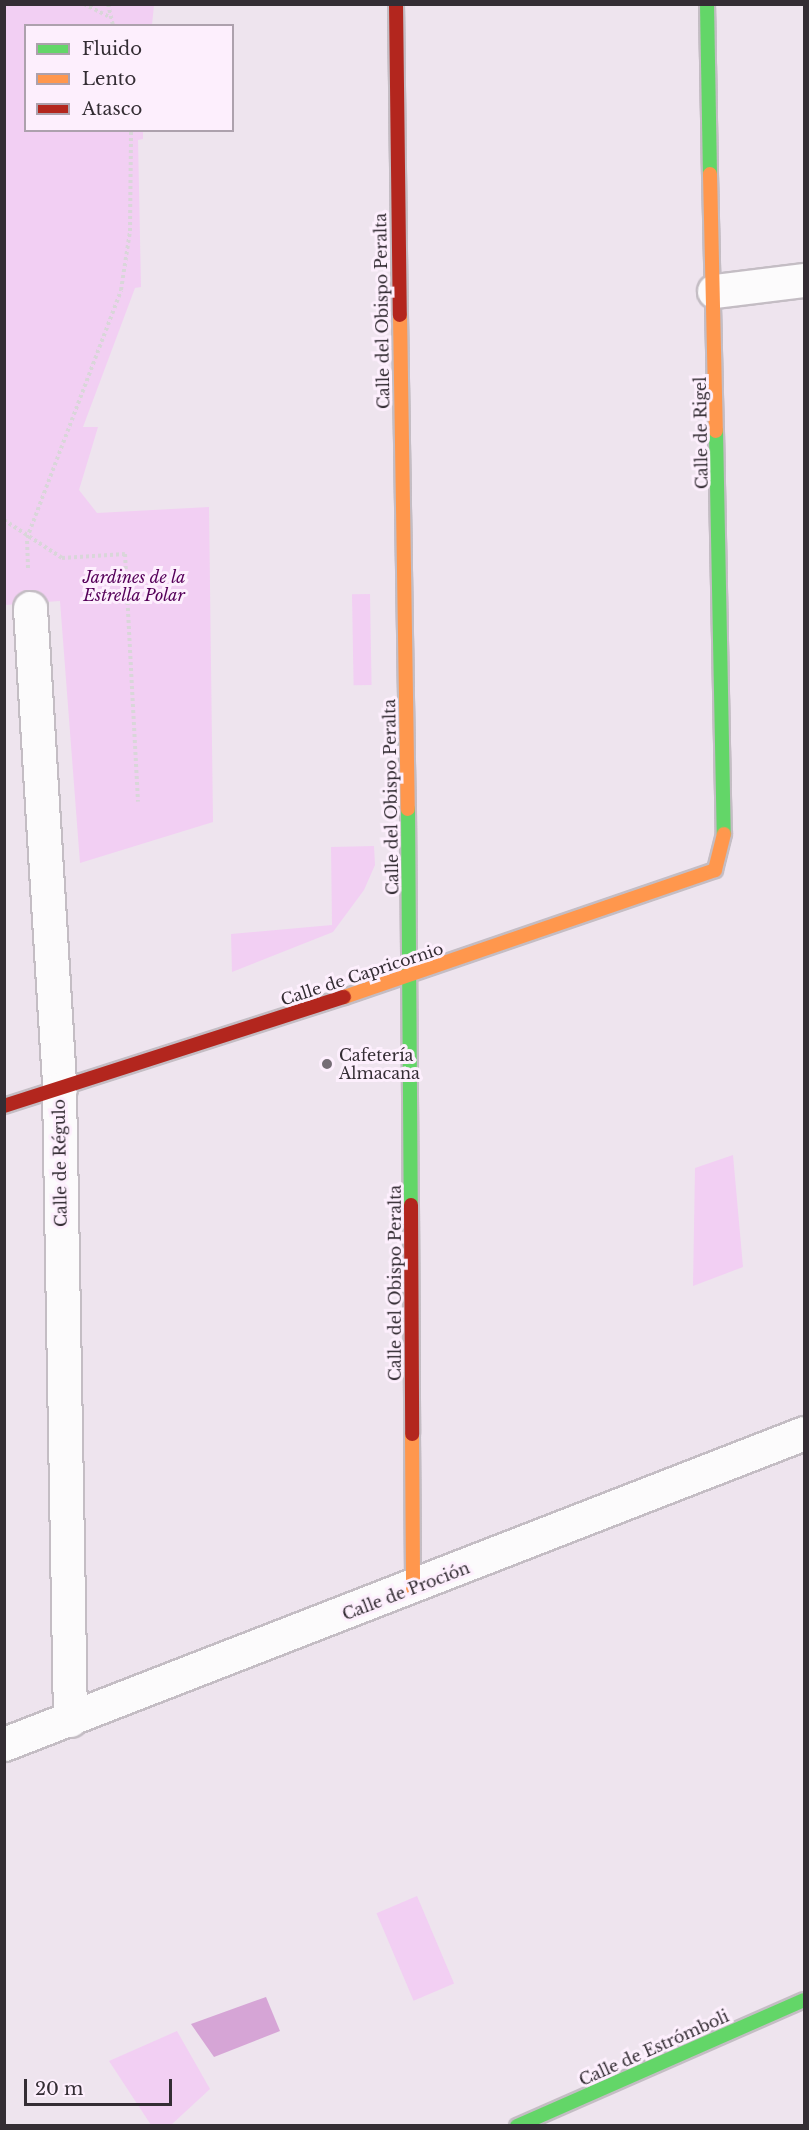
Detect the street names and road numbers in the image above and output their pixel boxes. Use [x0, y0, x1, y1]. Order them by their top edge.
street label: Calle del Obispo Peralta [371, 213, 393, 409]
street label: Calle de Rigel [690, 377, 712, 489]
street label: Calle del Obispo Peralta [380, 699, 402, 895]
street label: Calle de Capricornio [278, 939, 446, 1009]
street label: Calle de Régulo [49, 1099, 71, 1227]
street label: Calle del Obispo Peralta [385, 1185, 405, 1381]
street label: Calle de Proción [340, 1558, 472, 1624]
street label: Calle de Estrómboli [576, 2006, 732, 2090]

